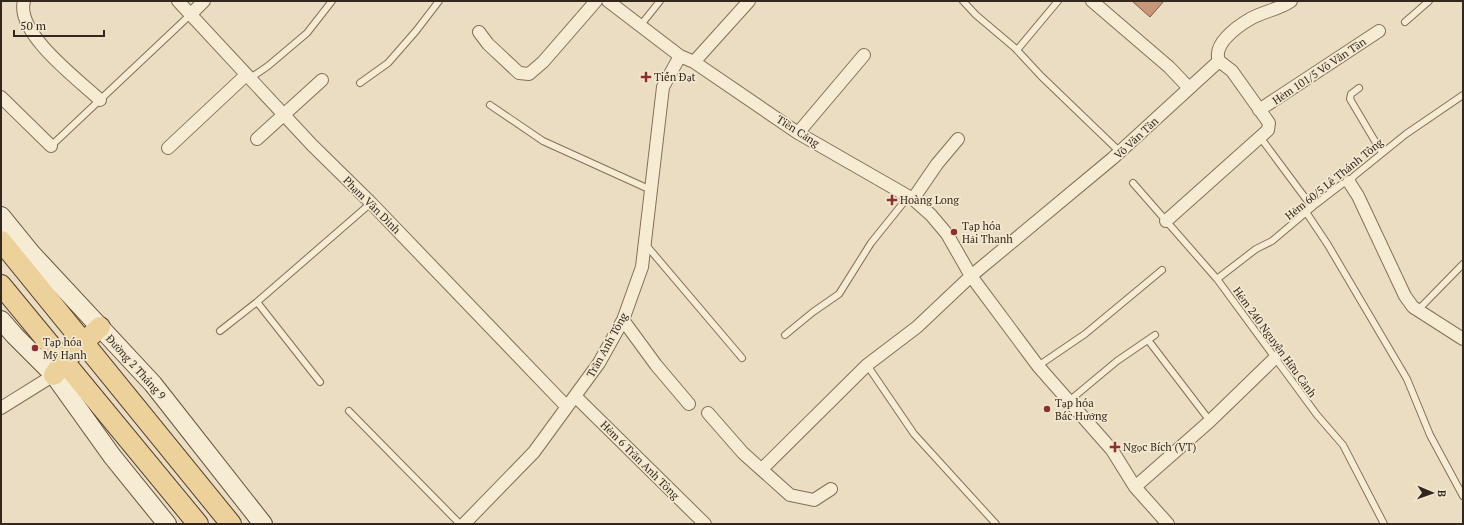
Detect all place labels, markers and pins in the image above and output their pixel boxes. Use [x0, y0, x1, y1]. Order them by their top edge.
place label: Tiến Đạt [654, 70, 696, 84]
marker: Tiến Đạt [641, 72, 651, 82]
place label: Hoàng Long [900, 193, 959, 207]
marker: Hoàng Long [887, 195, 897, 205]
place label: Tạp hóa Hải Thanh [962, 219, 1013, 246]
marker: Tạp hóa Hải Thanh [949, 227, 959, 237]
place label: Tạp hóa Mỹ Hạnh [43, 335, 87, 362]
marker: Tạp hóa Mỹ Hạnh [30, 343, 40, 353]
place label: Tạp hóa Bác Hướng [1055, 396, 1107, 423]
marker: Tạp hóa Bác Hướng [1042, 404, 1052, 414]
place label: Ngọc Bích (VT) [1123, 440, 1197, 454]
marker: Ngọc Bích (VT) [1110, 442, 1120, 452]

